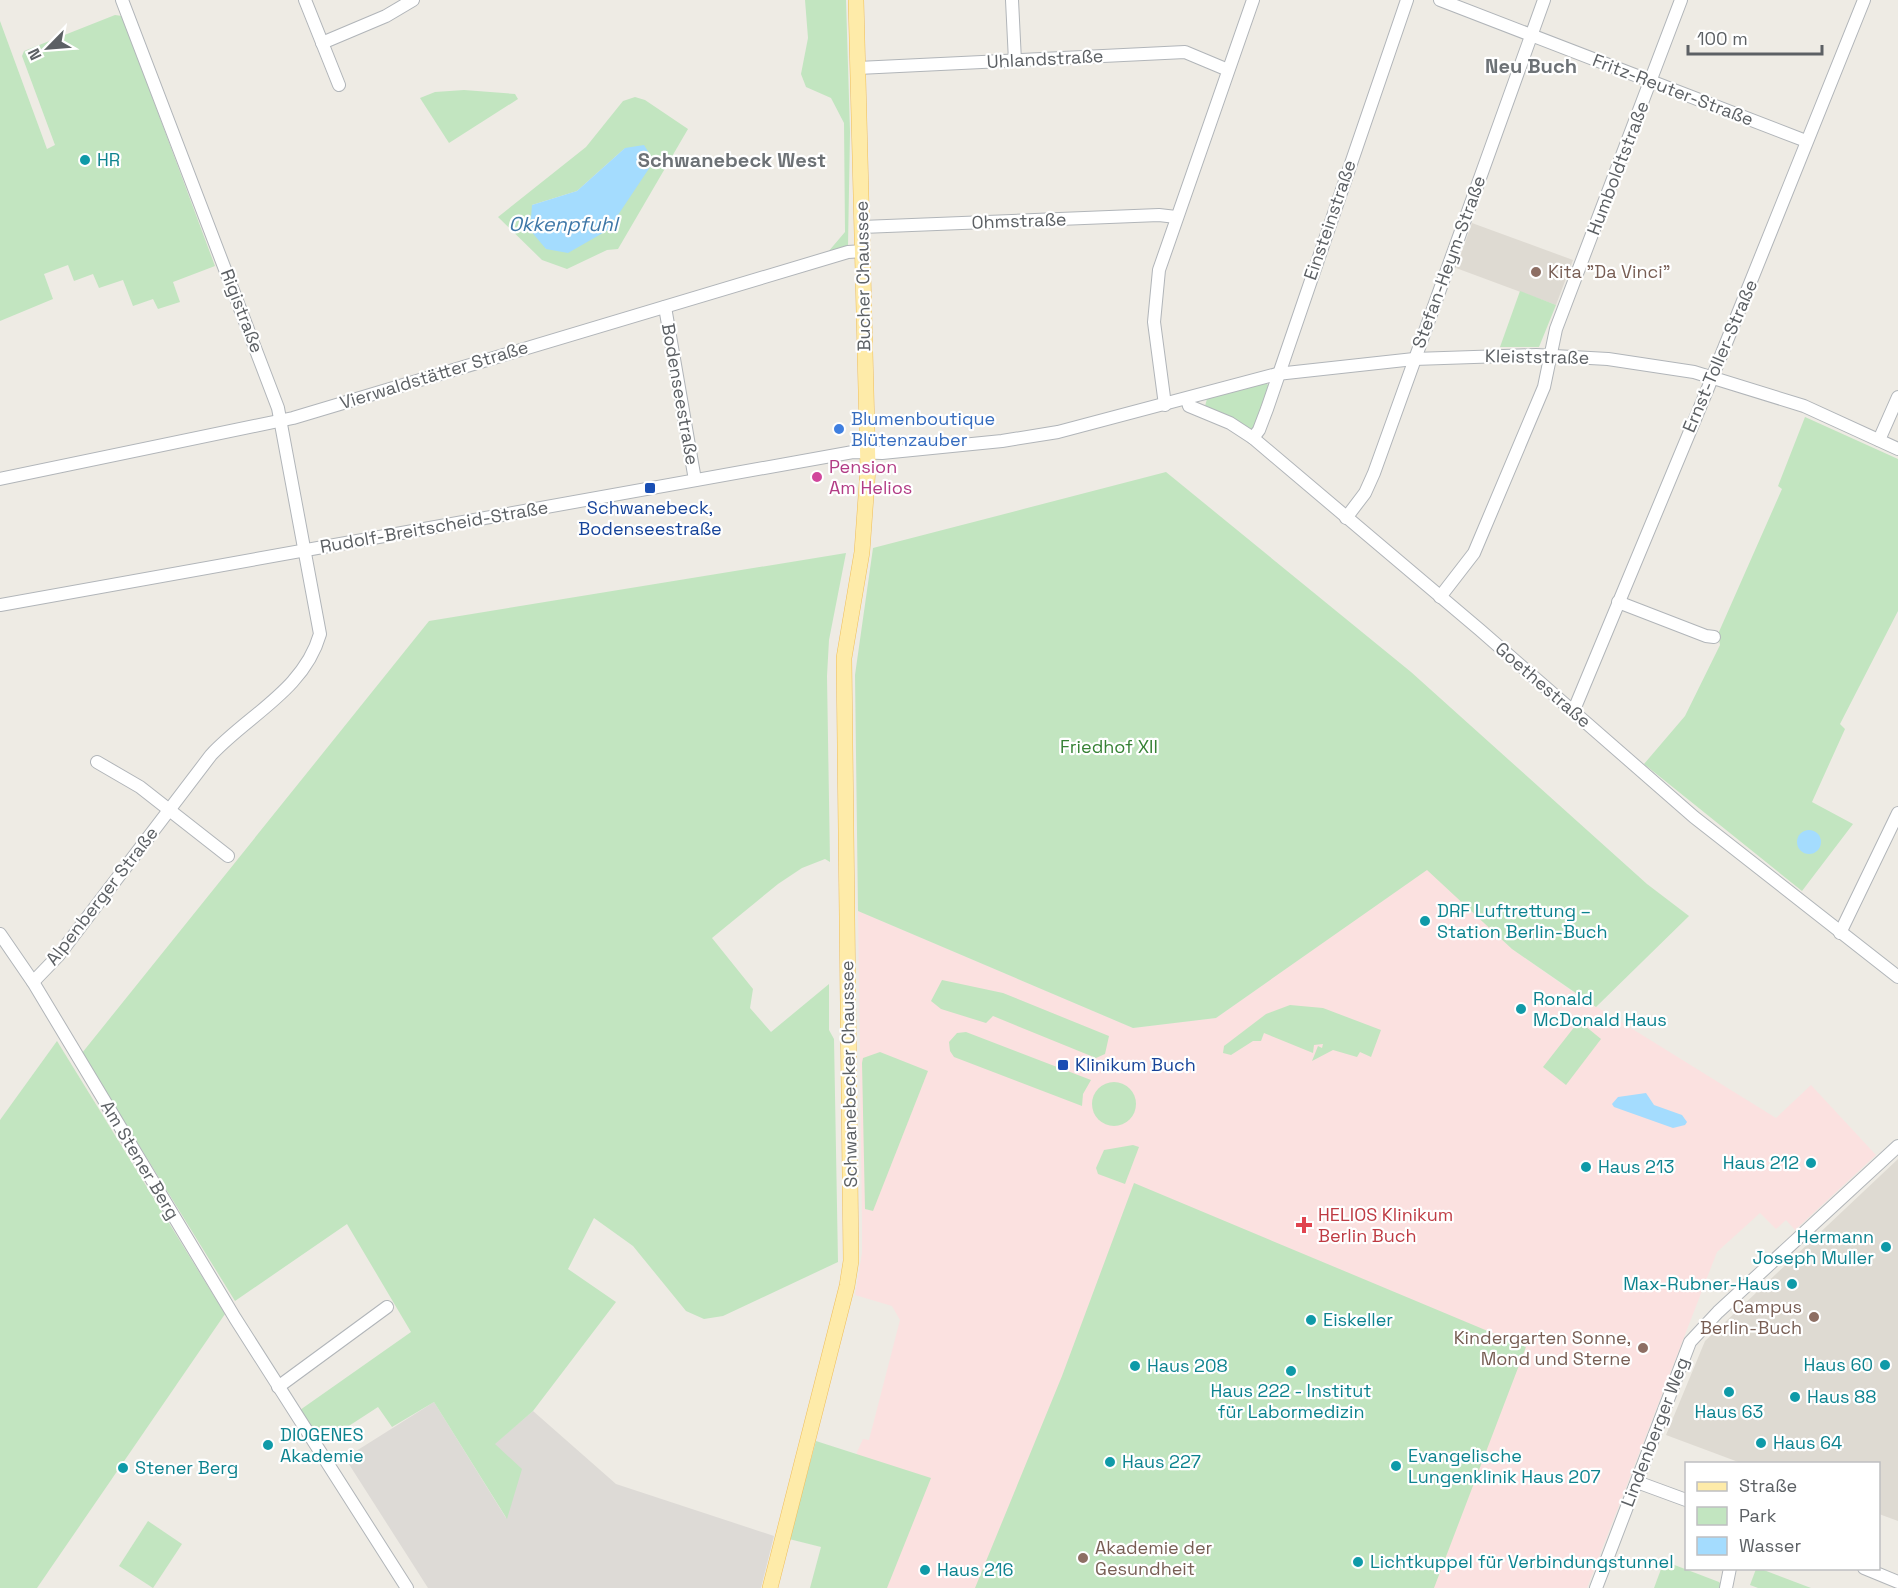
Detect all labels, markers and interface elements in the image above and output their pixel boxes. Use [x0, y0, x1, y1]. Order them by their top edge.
north arrow [18, 18, 78, 78]
scale bar [1688, 18, 1822, 56]
text: 100 m [1697, 27, 1748, 50]
street label: Uhlandstraße [986, 44, 1104, 73]
text: N [23, 45, 47, 63]
street label: Fritz-Reuter-Straße [1589, 48, 1757, 131]
district label: Neu Buch [1485, 53, 1577, 79]
street label: Humboldtstraße [1581, 98, 1654, 238]
district label: Schwanebeck West [638, 147, 826, 173]
place label: HR [97, 148, 120, 171]
marker: HR [78, 153, 92, 167]
street label: Einsteinstraße [1298, 157, 1361, 283]
street label: Stefan-Heym-Straße [1407, 172, 1490, 351]
street label: Bucher Chaussee [850, 200, 875, 352]
street label: Ohmstraße [971, 207, 1067, 234]
water label: Okkenpfuhl [508, 211, 620, 237]
place label: Kita "Da Vinci" [1548, 260, 1670, 283]
marker: Kita "Da Vinci" [1529, 265, 1543, 279]
street label: Rigistraße [216, 266, 269, 356]
street label: Ernst-Toller-Straße [1677, 276, 1762, 436]
street label: Bodenseestraße [657, 321, 704, 467]
street label: Vierwaldstätter Straße [337, 335, 531, 414]
street label: Kleiststraße [1485, 344, 1589, 369]
place label: Blumenboutique Blütenzauber [851, 407, 995, 451]
marker: Blumenboutique Blütenzauber [832, 422, 846, 436]
place label: Pension Am Helios [829, 455, 912, 499]
marker: Pension Am Helios [810, 470, 824, 484]
marker: Schwanebeck, Bodenseestraße [643, 481, 657, 495]
street label: Rudolf-Breitscheid-Straße [318, 495, 550, 558]
place label: Schwanebeck, Bodenseestraße [578, 496, 722, 540]
street label: Goethestraße [1491, 637, 1596, 733]
park label: Friedhof XII [1060, 735, 1158, 758]
street label: Alpenberger Straße [40, 822, 163, 970]
place label: DRF Luftrettung – Station Berlin-Buch [1437, 899, 1608, 943]
marker: DRF Luftrettung – Station Berlin-Buch [1418, 914, 1432, 928]
street label: Schwanebecker Chaussee [835, 960, 862, 1188]
place label: Ronald McDonald Haus [1533, 987, 1667, 1031]
marker: Ronald McDonald Haus [1514, 1002, 1528, 1016]
place label: Klinikum Buch [1075, 1053, 1196, 1076]
marker: Klinikum Buch [1056, 1058, 1070, 1072]
street label: Am Stener Berg [96, 1096, 185, 1223]
place label: Haus 212 [1723, 1151, 1799, 1174]
place label: Haus 213 [1598, 1155, 1674, 1178]
marker: Haus 212 [1804, 1156, 1818, 1170]
marker: Haus 213 [1579, 1160, 1593, 1174]
place label: HELIOS Klinikum Berlin Buch [1318, 1203, 1453, 1247]
marker: HELIOS Klinikum Berlin Buch [1295, 1216, 1313, 1234]
place label: Hermann Joseph Muller [1752, 1225, 1874, 1269]
marker: Hermann Joseph Muller [1879, 1240, 1893, 1254]
place label: Max-Rubner-Haus [1623, 1272, 1780, 1295]
marker: Max-Rubner-Haus [1785, 1277, 1799, 1291]
place label: Campus Berlin-Buch [1700, 1295, 1802, 1339]
place label: Eiskeller [1323, 1308, 1393, 1331]
marker: Campus Berlin-Buch [1807, 1310, 1821, 1324]
marker: Eiskeller [1304, 1313, 1318, 1327]
place label: Kindergarten Sonne, Mond und Sterne [1454, 1326, 1631, 1370]
marker: Kindergarten Sonne, Mond und Sterne [1636, 1341, 1650, 1355]
place label: Haus 60 [1803, 1353, 1873, 1376]
place label: Haus 208 [1147, 1354, 1228, 1377]
street label: Lindenberger Weg [1615, 1354, 1694, 1510]
marker: Haus 60 [1878, 1358, 1892, 1372]
marker: Haus 208 [1128, 1359, 1142, 1373]
marker: Haus 222 - Institut für Labormedizin [1284, 1364, 1298, 1378]
place label: Haus 222 - Institut für Labormedizin [1211, 1379, 1372, 1423]
marker: Haus 63 [1722, 1385, 1736, 1399]
place label: Haus 88 [1807, 1385, 1877, 1408]
marker: Haus 88 [1788, 1390, 1802, 1404]
place label: Haus 63 [1695, 1400, 1763, 1423]
place label: DIOGENES Akademie [280, 1423, 364, 1467]
place label: Haus 64 [1773, 1431, 1842, 1454]
marker: Haus 64 [1754, 1436, 1768, 1450]
marker: DIOGENES Akademie [261, 1438, 275, 1452]
place label: Evangelische Lungenklinik Haus 207 [1408, 1444, 1601, 1488]
place label: Haus 227 [1122, 1450, 1201, 1473]
marker: Haus 227 [1103, 1455, 1117, 1469]
place label: Stener Berg [135, 1456, 238, 1479]
marker: Evangelische Lungenklinik Haus 207 [1389, 1459, 1403, 1473]
marker: Stener Berg [116, 1461, 130, 1475]
legend [1685, 1462, 1880, 1570]
text: Straße [1739, 1474, 1797, 1497]
text: Park [1739, 1504, 1777, 1527]
text: Wasser [1739, 1534, 1801, 1557]
place label: Akademie der Gesundheit [1095, 1536, 1213, 1580]
place label: Lichtkuppel für Verbindungstunnel [1370, 1550, 1674, 1573]
marker: Akademie der Gesundheit [1076, 1551, 1090, 1565]
marker: Lichtkuppel für Verbindungstunnel [1351, 1555, 1365, 1569]
place label: Haus 216 [937, 1558, 1013, 1581]
marker: Haus 216 [918, 1563, 932, 1577]

